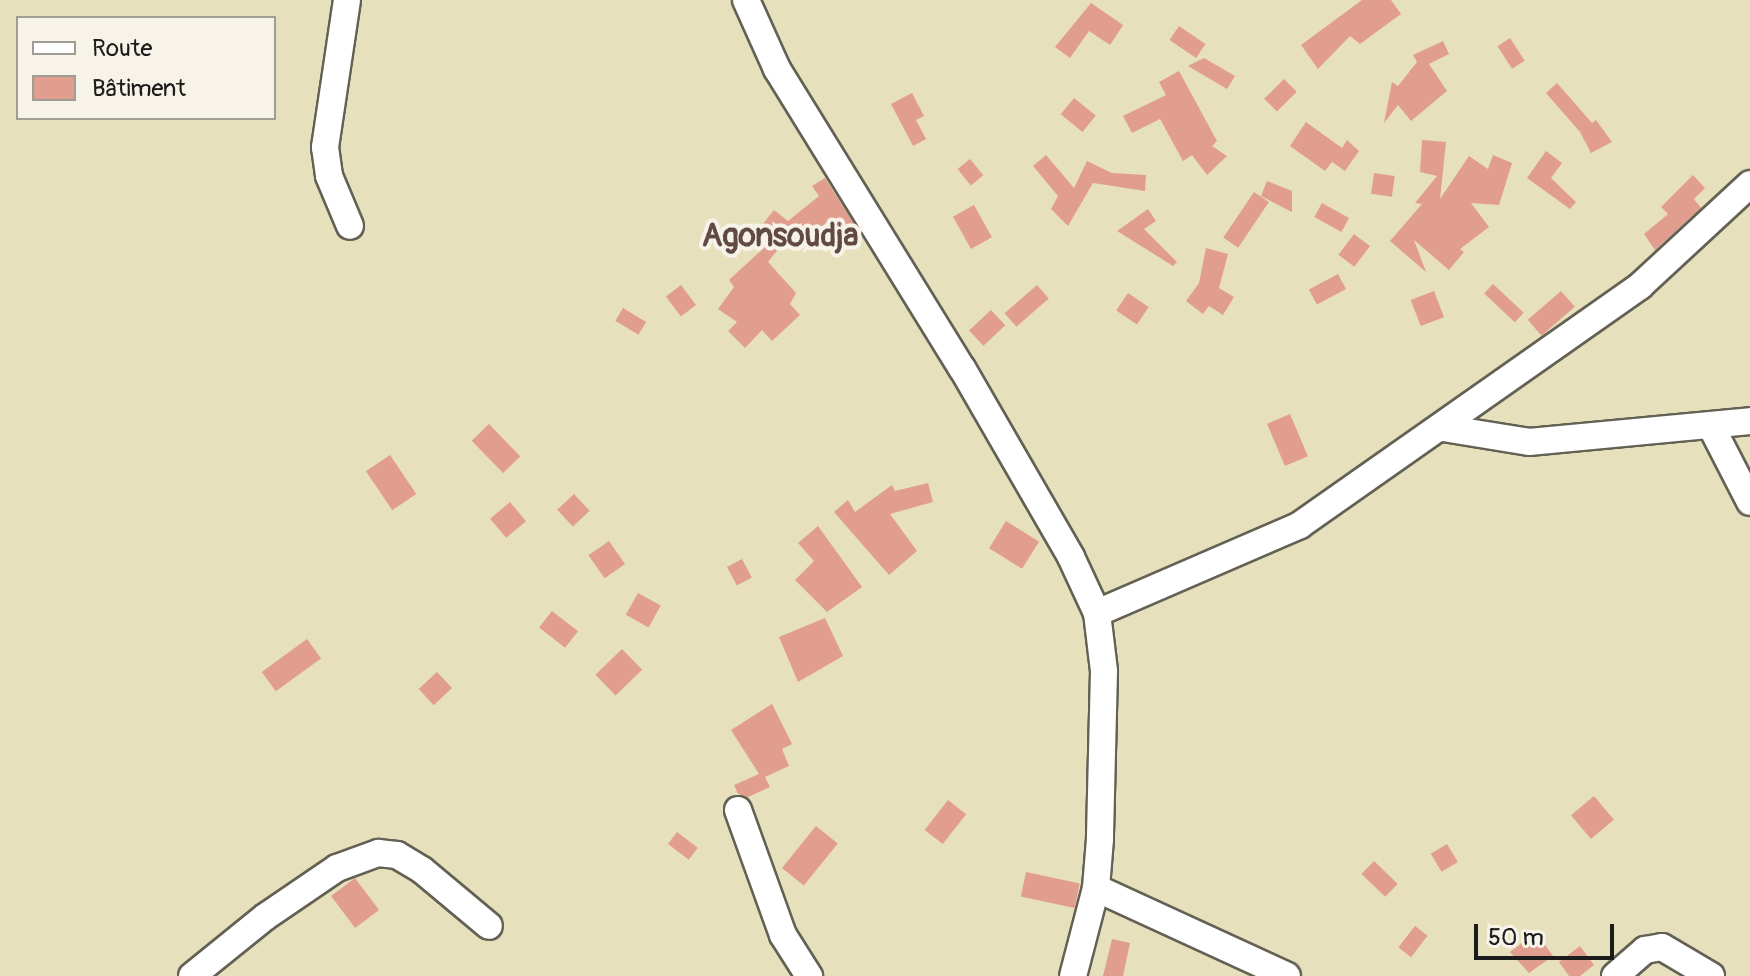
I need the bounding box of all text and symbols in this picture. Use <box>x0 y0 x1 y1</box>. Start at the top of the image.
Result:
legend <box>16 16 276 120</box>
text: Route <box>92 34 152 63</box>
text: Bâtiment <box>92 74 186 103</box>
district label: Agonsoudja <box>702 217 858 255</box>
scale bar <box>1478 908 1618 958</box>
text: 50 m <box>1488 923 1544 952</box>

